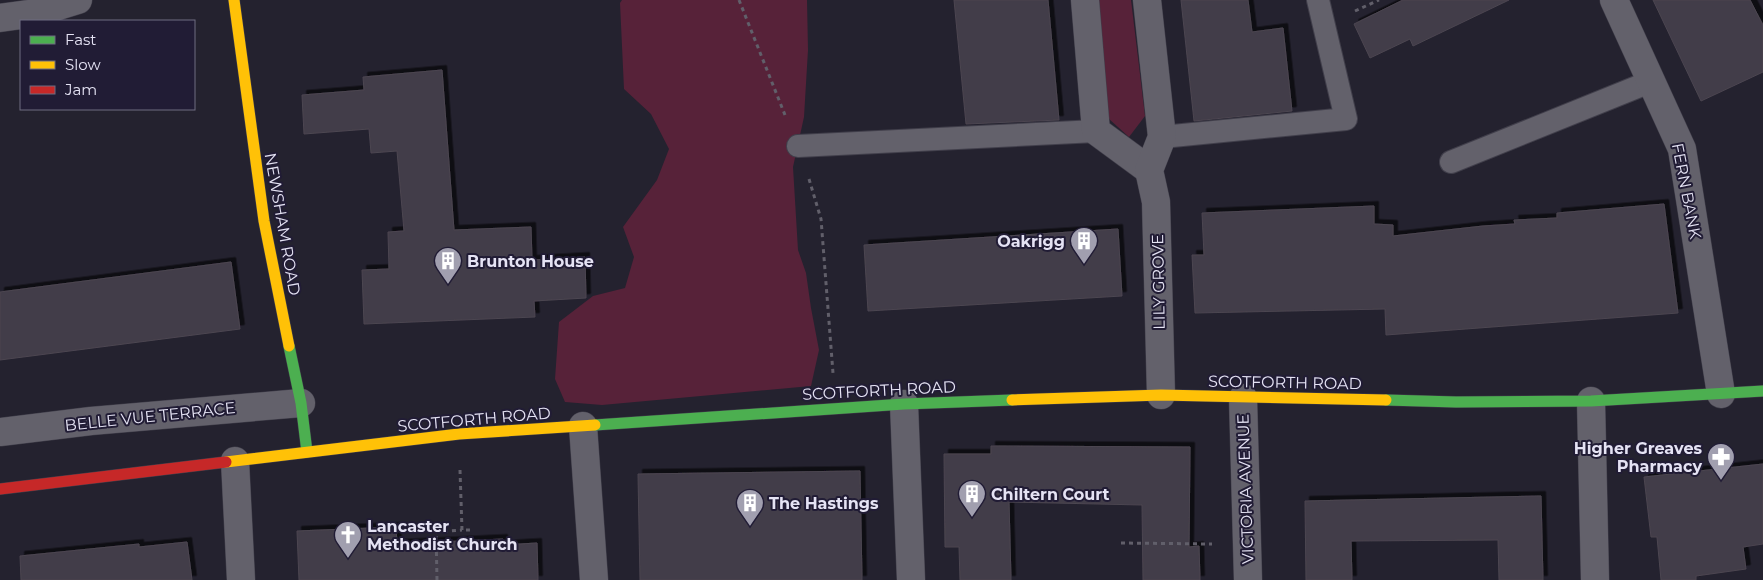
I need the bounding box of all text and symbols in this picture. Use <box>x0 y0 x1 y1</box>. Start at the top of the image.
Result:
legend <box>20 20 195 110</box>
text: Fast <box>65 30 96 49</box>
text: Slow <box>65 55 101 74</box>
text: Jam <box>64 80 97 99</box>
street label: FERN BANK <box>1668 141 1705 241</box>
street label: NEWSHAM ROAD <box>261 151 304 297</box>
building icon: Oakrigg <box>1069 226 1099 265</box>
place label: Oakrigg <box>997 232 1065 251</box>
street label: LILY GROVE <box>1148 234 1169 330</box>
building icon: Brunton House <box>433 246 463 285</box>
place label: Brunton House <box>467 252 594 271</box>
street label: SCOTFORTH ROAD <box>1208 372 1362 393</box>
street label: SCOTFORTH ROAD <box>802 377 956 404</box>
street label: BELLE VUE TERRACE <box>64 398 236 435</box>
street label: SCOTFORTH ROAD <box>397 403 551 436</box>
street label: VICTORIA AVENUE <box>1233 414 1258 564</box>
place label: Higher Greaves Pharmacy <box>1574 439 1702 476</box>
pharmacy icon: Higher Greaves Pharmacy <box>1706 442 1736 481</box>
building icon: Chiltern Court <box>957 479 987 518</box>
place label: Chiltern Court <box>991 485 1109 504</box>
building icon: The Hastings <box>735 488 765 527</box>
place label: The Hastings <box>769 494 879 513</box>
place label: Lancaster Methodist Church <box>367 517 518 554</box>
church icon: Lancaster Methodist Church <box>333 520 363 559</box>

